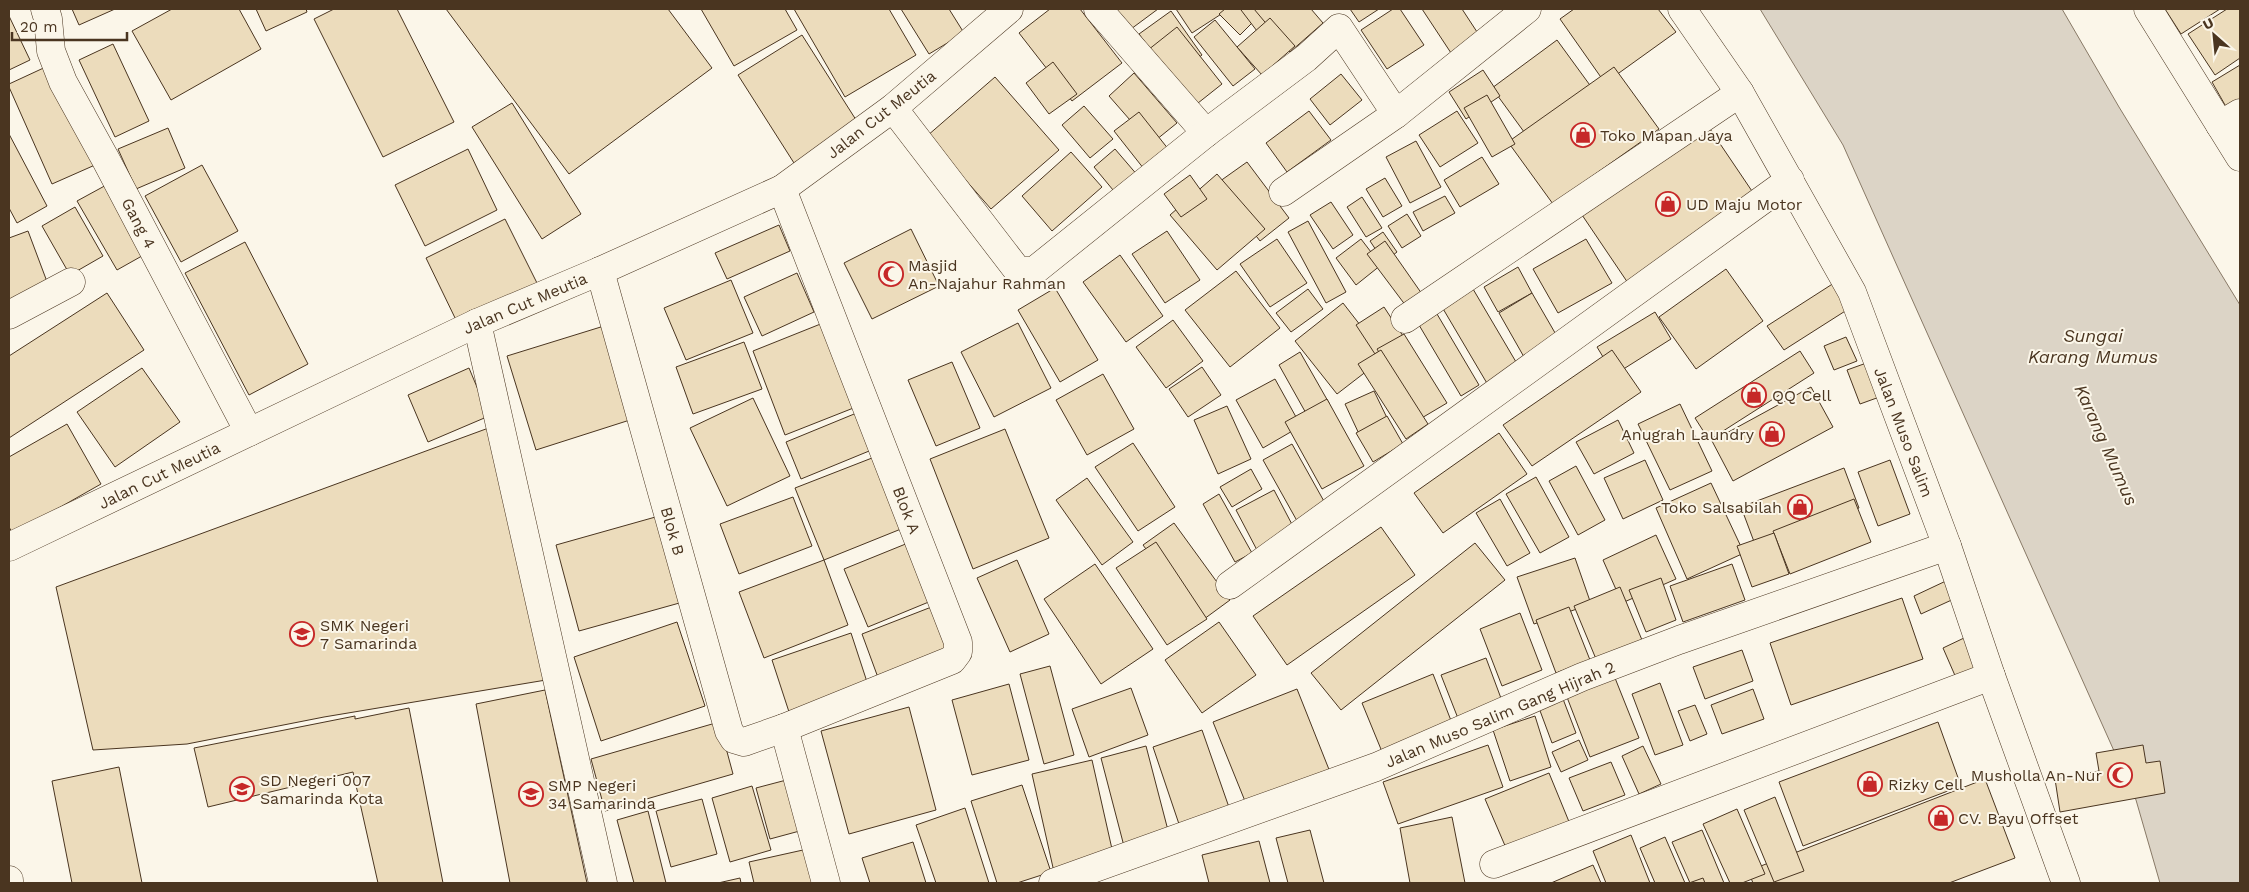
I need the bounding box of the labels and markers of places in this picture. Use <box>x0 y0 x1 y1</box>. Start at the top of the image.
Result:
shop icon: Toko Mapan Jaya <box>1570 122 1596 148</box>
place label: Toko Mapan Jaya <box>1600 126 1733 145</box>
shop icon: UD Maju Motor <box>1655 191 1681 217</box>
place label: UD Maju Motor <box>1686 195 1803 214</box>
place label: Masjid An-Najahur Rahman <box>908 256 1066 293</box>
mosque icon: Masjid An-Najahur Rahman <box>878 261 904 287</box>
shop icon: QQ Cell <box>1741 382 1767 408</box>
place label: QQ Cell <box>1772 386 1831 405</box>
shop icon: Anugrah Laundry <box>1759 421 1785 447</box>
place label: Anugrah Laundry <box>1621 425 1755 444</box>
shop icon: Toko Salsabilah <box>1787 494 1813 520</box>
place label: Toko Salsabilah <box>1661 498 1782 517</box>
place label: SMK Negeri 7 Samarinda <box>320 616 417 653</box>
school or university icon: SMK Negeri 7 Samarinda <box>289 621 315 647</box>
mosque icon: Musholla An-Nur <box>2107 762 2133 788</box>
place label: Musholla An-Nur <box>1971 766 2102 785</box>
place label: SD Negeri 007 Samarinda Kota <box>260 771 383 808</box>
shop icon: Rizky Cell <box>1857 771 1883 797</box>
place label: Rizky Cell <box>1888 775 1964 794</box>
school or university icon: SD Negeri 007 Samarinda Kota <box>229 776 255 802</box>
place label: SMP Negeri 34 Samarinda <box>548 776 656 813</box>
school or university icon: SMP Negeri 34 Samarinda <box>518 781 544 807</box>
shop icon: CV. Bayu Offset <box>1928 805 1954 831</box>
place label: CV. Bayu Offset <box>1958 809 2079 828</box>

